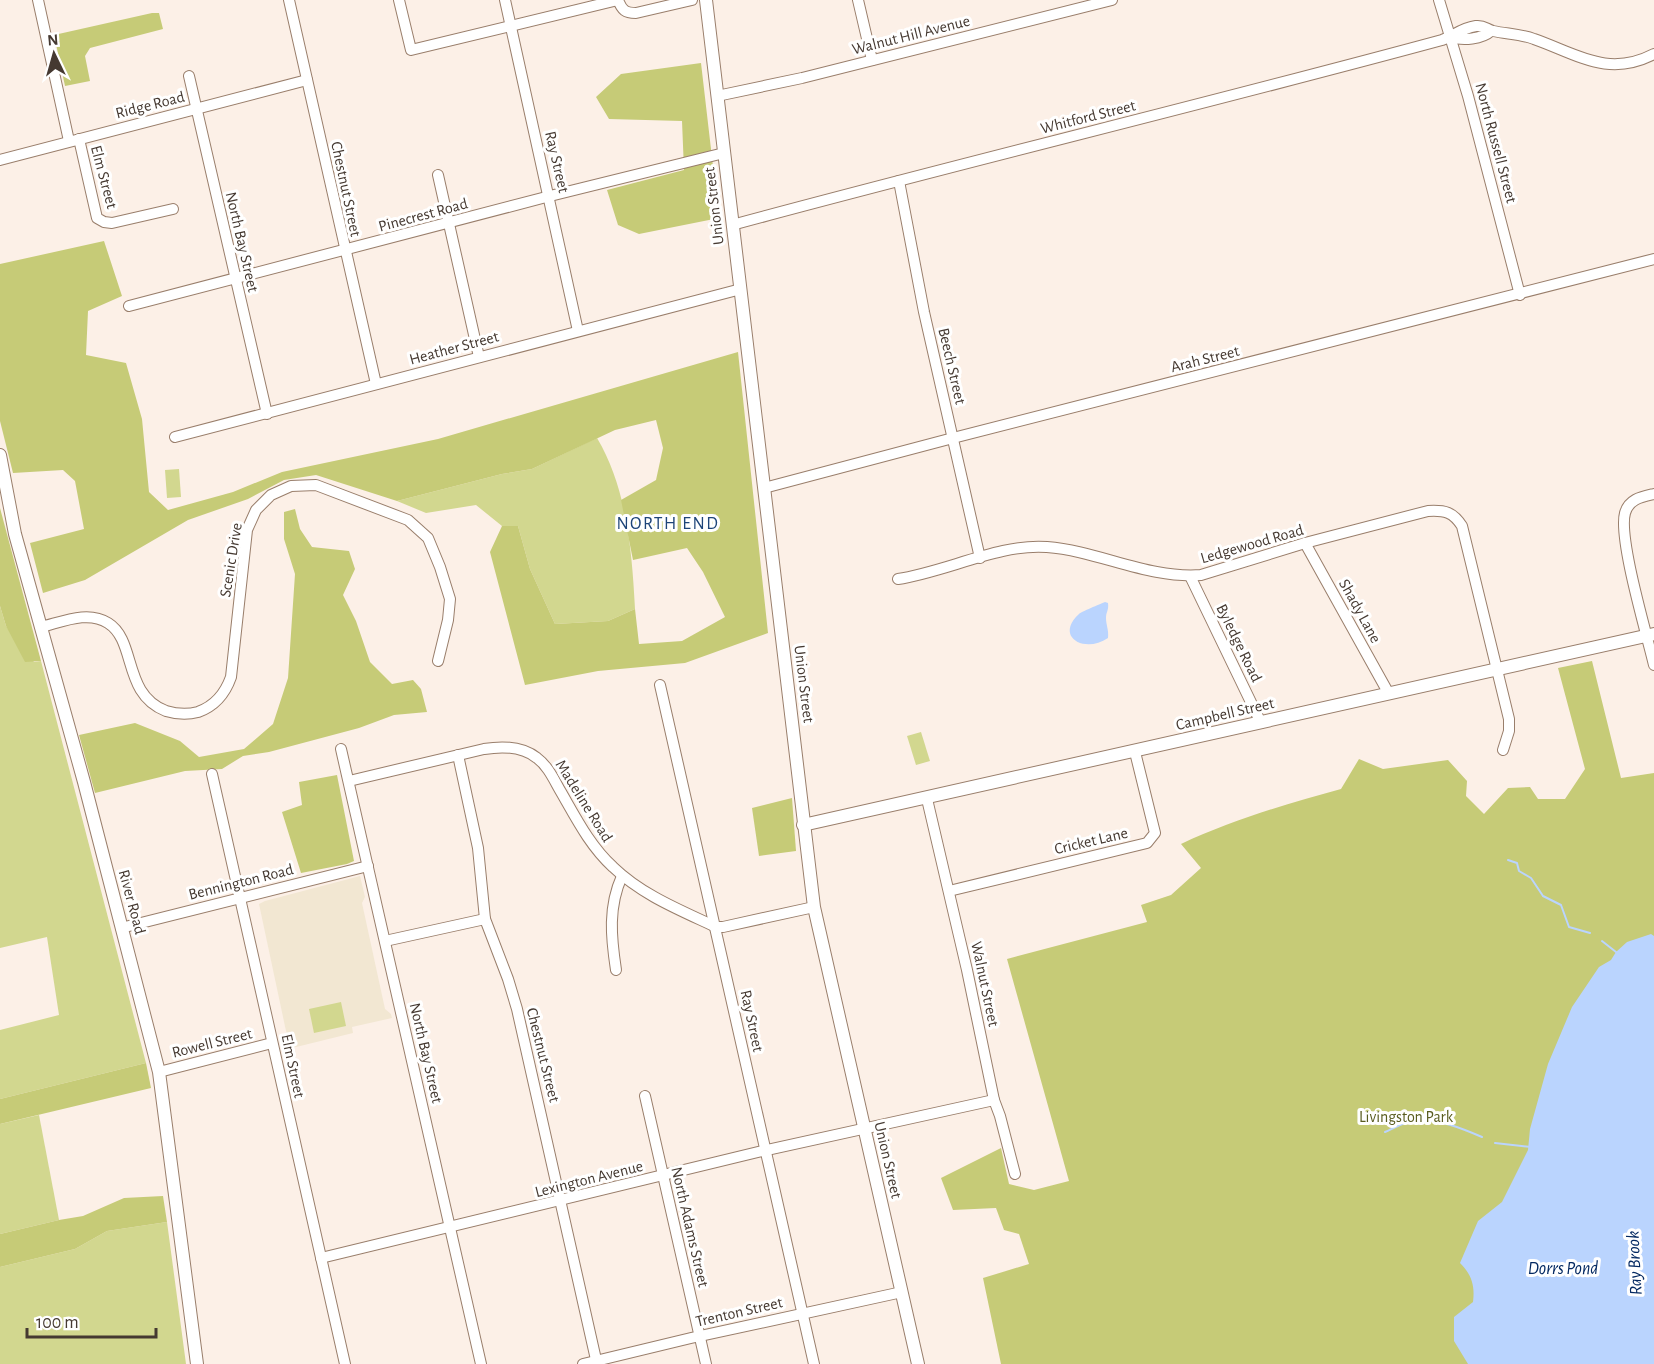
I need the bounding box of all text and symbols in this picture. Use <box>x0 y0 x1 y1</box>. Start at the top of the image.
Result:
street label: Walnut Hill Avenue <box>850 13 972 57</box>
north arrow <box>24 24 84 84</box>
text: N <box>47 32 59 49</box>
street label: North Russell Street <box>1472 81 1520 205</box>
street label: Ridge Road <box>114 89 186 121</box>
street label: Whitford Street <box>1039 97 1137 137</box>
street label: Ray Street <box>541 130 572 195</box>
street label: Chestnut Street <box>328 140 364 238</box>
street label: Elm Street <box>88 144 120 210</box>
street label: Union Street <box>701 166 727 246</box>
street label: North Bay Street <box>222 190 261 294</box>
street label: Pinecrest Road <box>377 195 469 235</box>
street label: Beech Street <box>935 326 969 406</box>
street label: Heather Street <box>408 328 500 368</box>
street label: Arah Street <box>1169 343 1241 375</box>
district label: NORTH END <box>617 515 719 533</box>
street label: Scenic Drive <box>217 522 245 598</box>
street label: Ledgewood Road <box>1199 522 1305 566</box>
street label: Shady Lane <box>1335 576 1384 646</box>
street label: Byledge Road <box>1212 601 1265 685</box>
street label: Union Street <box>791 644 817 724</box>
street label: Campbell Street <box>1174 695 1276 733</box>
street label: Madeline Road <box>552 757 616 845</box>
street label: Cricket Lane <box>1053 825 1129 857</box>
street label: Bennington Road <box>187 861 295 903</box>
street label: River Road <box>116 868 148 936</box>
street label: Walnut Street <box>968 940 1002 1028</box>
street label: Ray Street <box>737 989 766 1054</box>
street label: North Bay Street <box>406 1001 445 1105</box>
street label: Chestnut Street <box>524 1006 562 1104</box>
street label: Rowell Street <box>170 1025 254 1061</box>
street label: Elm Street <box>278 1033 308 1099</box>
park label: Livingston Park <box>1359 1109 1454 1125</box>
street label: Union Street <box>871 1120 905 1200</box>
street label: Lexington Avenue <box>533 1158 645 1200</box>
street label: North Adams Street <box>668 1165 712 1289</box>
water label: Ray Brook <box>1624 1230 1646 1296</box>
water label: Dorrs Pond <box>1528 1260 1598 1278</box>
street label: Trenton Street <box>694 1294 784 1330</box>
scale bar <box>27 1301 156 1339</box>
text: 100 m <box>36 1314 79 1332</box>

